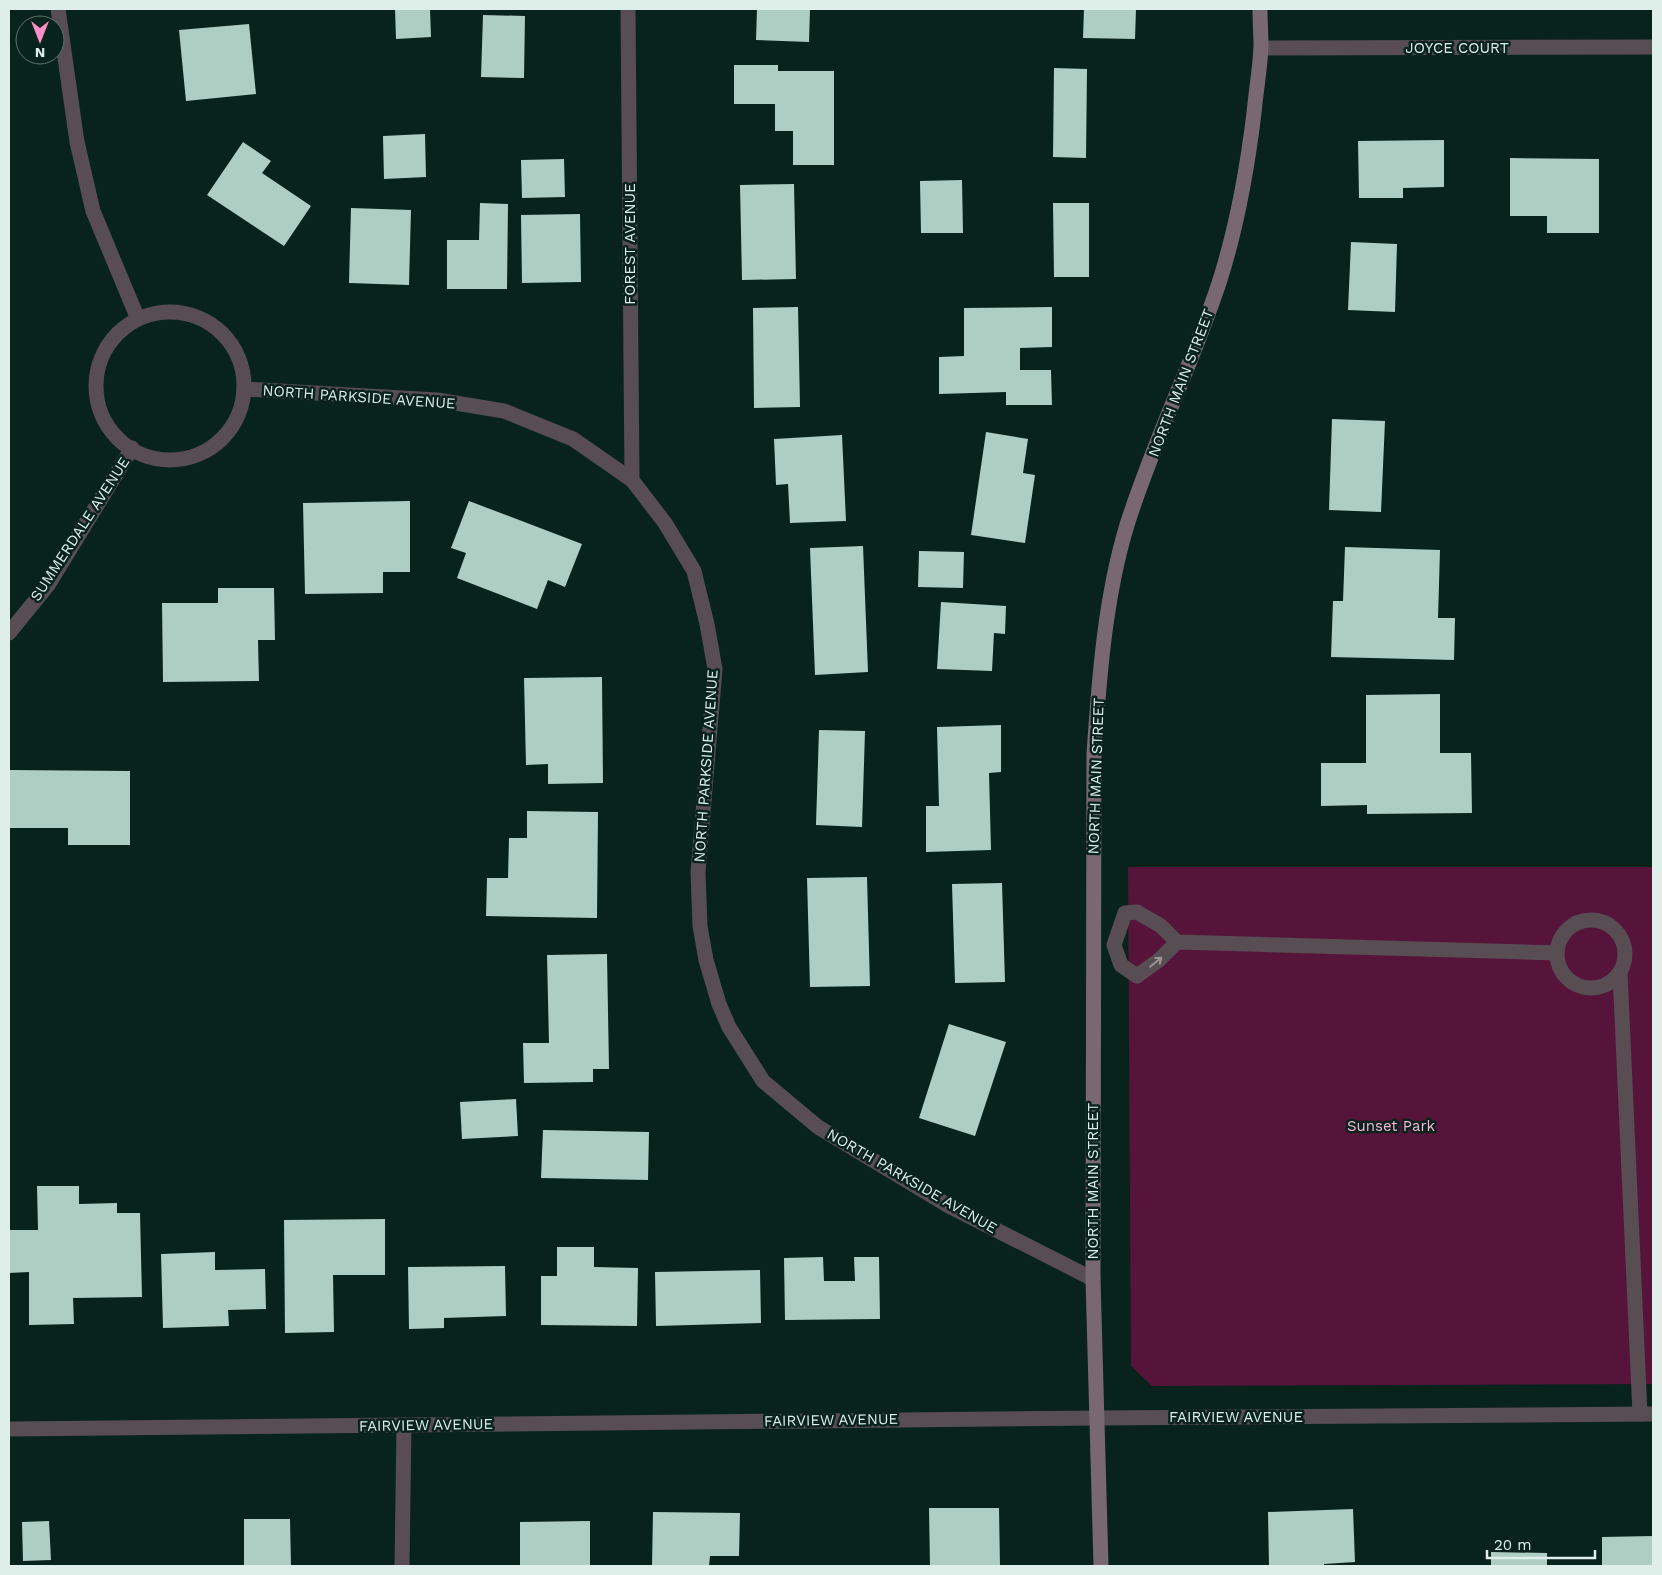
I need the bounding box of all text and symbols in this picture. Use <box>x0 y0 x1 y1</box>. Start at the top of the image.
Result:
north arrow <box>15 15 65 65</box>
street label: JOYCE COURT <box>1405 39 1509 57</box>
text: N <box>35 45 45 61</box>
street label: FOREST AVENUE <box>621 183 639 305</box>
street label: NORTH MAIN STREET <box>1145 307 1217 459</box>
street label: NORTH PARKSIDE AVENUE <box>262 381 456 413</box>
street label: SUMMERDALE AVENUE <box>27 454 133 604</box>
street label: NORTH PARKSIDE AVENUE <box>690 669 722 863</box>
street label: NORTH MAIN STREET <box>1084 697 1108 855</box>
one-way arrow <box>1149 956 1162 967</box>
street label: NORTH MAIN STREET <box>1084 1103 1102 1259</box>
park label: Sunset Park <box>1347 1117 1436 1135</box>
street label: NORTH PARKSIDE AVENUE <box>824 1125 1000 1237</box>
street label: FAIRVIEW AVENUE <box>1169 1408 1303 1426</box>
street label: FAIRVIEW AVENUE <box>764 1410 898 1430</box>
street label: FAIRVIEW AVENUE <box>359 1415 493 1435</box>
scale bar <box>1487 1528 1594 1560</box>
text: 20 m <box>1494 1536 1532 1554</box>

